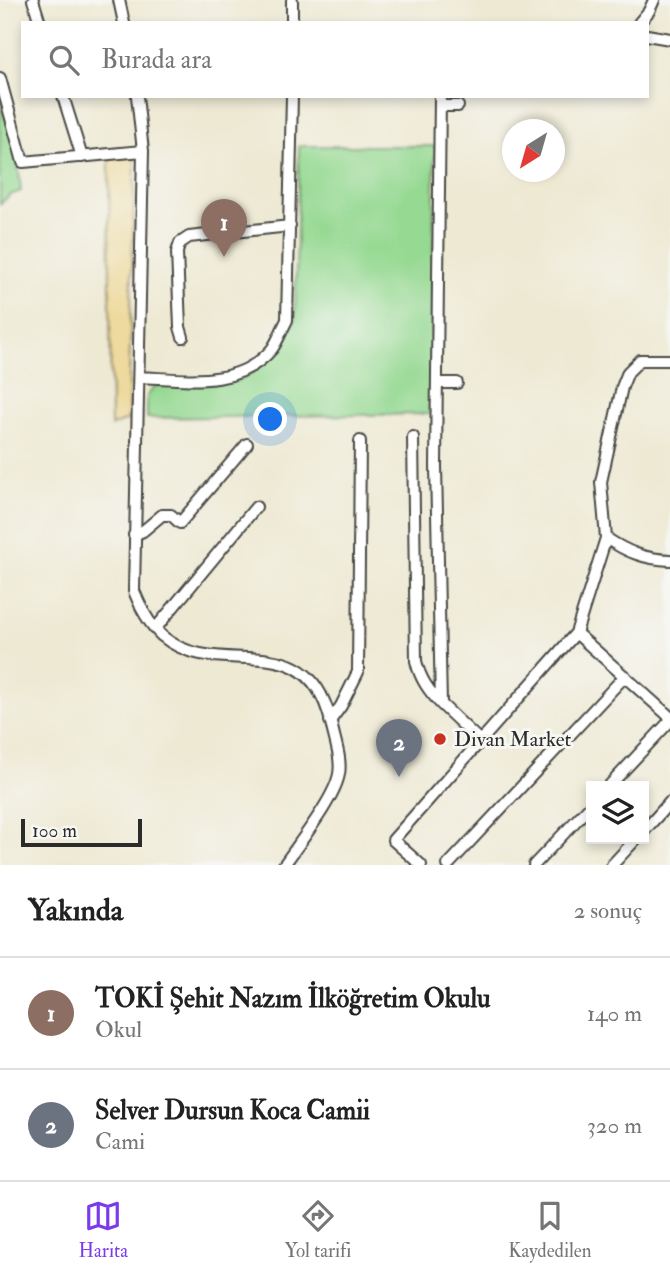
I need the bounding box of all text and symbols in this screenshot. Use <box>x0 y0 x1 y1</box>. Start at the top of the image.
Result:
search box <box>21 21 649 98</box>
icon: search <box>45 41 83 79</box>
text: Burada ara <box>101 44 212 76</box>
north arrow <box>502 119 565 182</box>
pin: 1 <box>201 199 247 257</box>
your location <box>253 402 287 436</box>
pin: 2 <box>376 719 422 777</box>
place label: Divan Market <box>454 726 572 753</box>
marker: Divan Market <box>432 731 448 747</box>
map controls <box>586 781 649 844</box>
button: layers <box>586 781 649 844</box>
scale bar <box>21 816 142 848</box>
text: 100 m <box>32 819 77 843</box>
text: Yakında <box>28 892 123 929</box>
text: 2 sonuç <box>574 896 642 925</box>
text: TOKİ Şehit Nazım İlköğretim Okulu <box>95 983 490 1015</box>
text: 1 <box>47 999 55 1028</box>
text: 140 m <box>587 999 642 1028</box>
text: Okul <box>95 1015 142 1044</box>
text: Selver Dursun Koca Camii <box>95 1095 370 1127</box>
text: 2 <box>45 1111 57 1140</box>
text: 320 m <box>587 1111 642 1140</box>
text: Cami <box>95 1127 145 1156</box>
tab: Harita <box>78 1197 128 1263</box>
tab: Yol tarifi <box>285 1197 351 1263</box>
tab: Kaydedilen <box>508 1197 592 1263</box>

